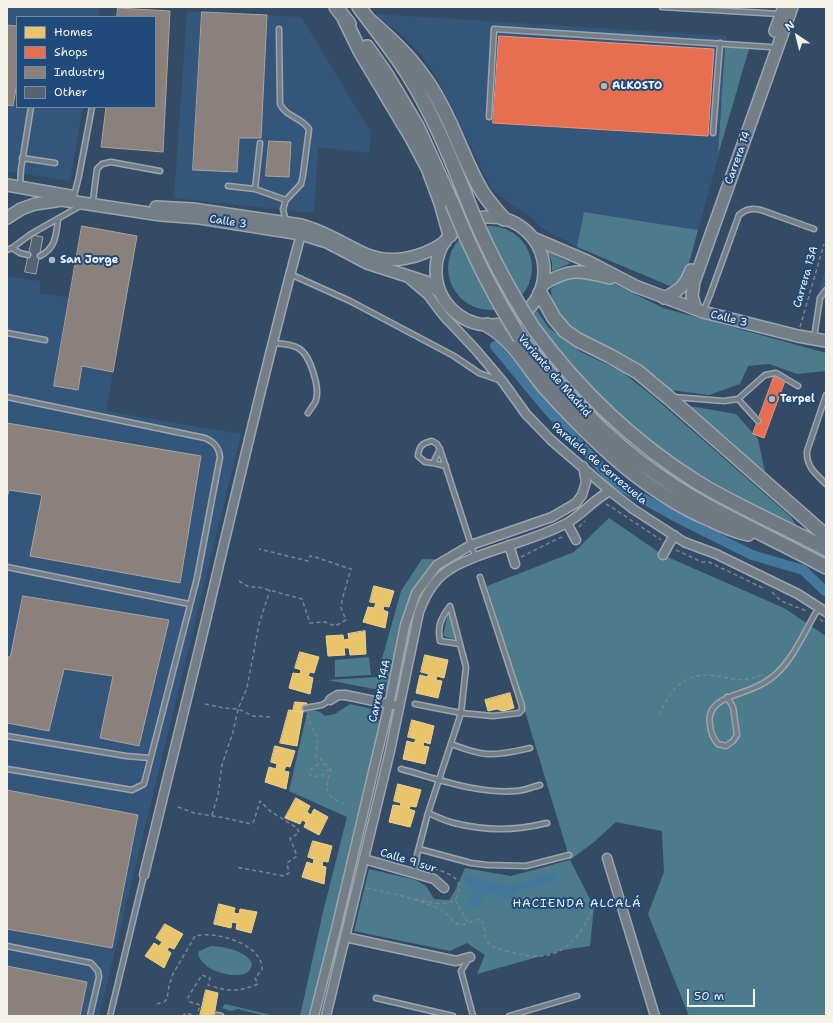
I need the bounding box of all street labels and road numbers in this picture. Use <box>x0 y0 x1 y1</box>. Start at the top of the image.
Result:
street label: Carrera 14 <box>722 130 754 186</box>
street label: Calle 3 <box>208 213 248 231</box>
street label: Carrera 13A <box>791 245 821 309</box>
street label: Calle 3 <box>709 308 749 330</box>
street label: Variante de Madrid <box>515 332 593 420</box>
street label: Paralela de Serrezuela <box>549 420 649 508</box>
street label: Carrera 14A <box>366 659 394 723</box>
street label: Calle 9 sur <box>378 846 438 876</box>

